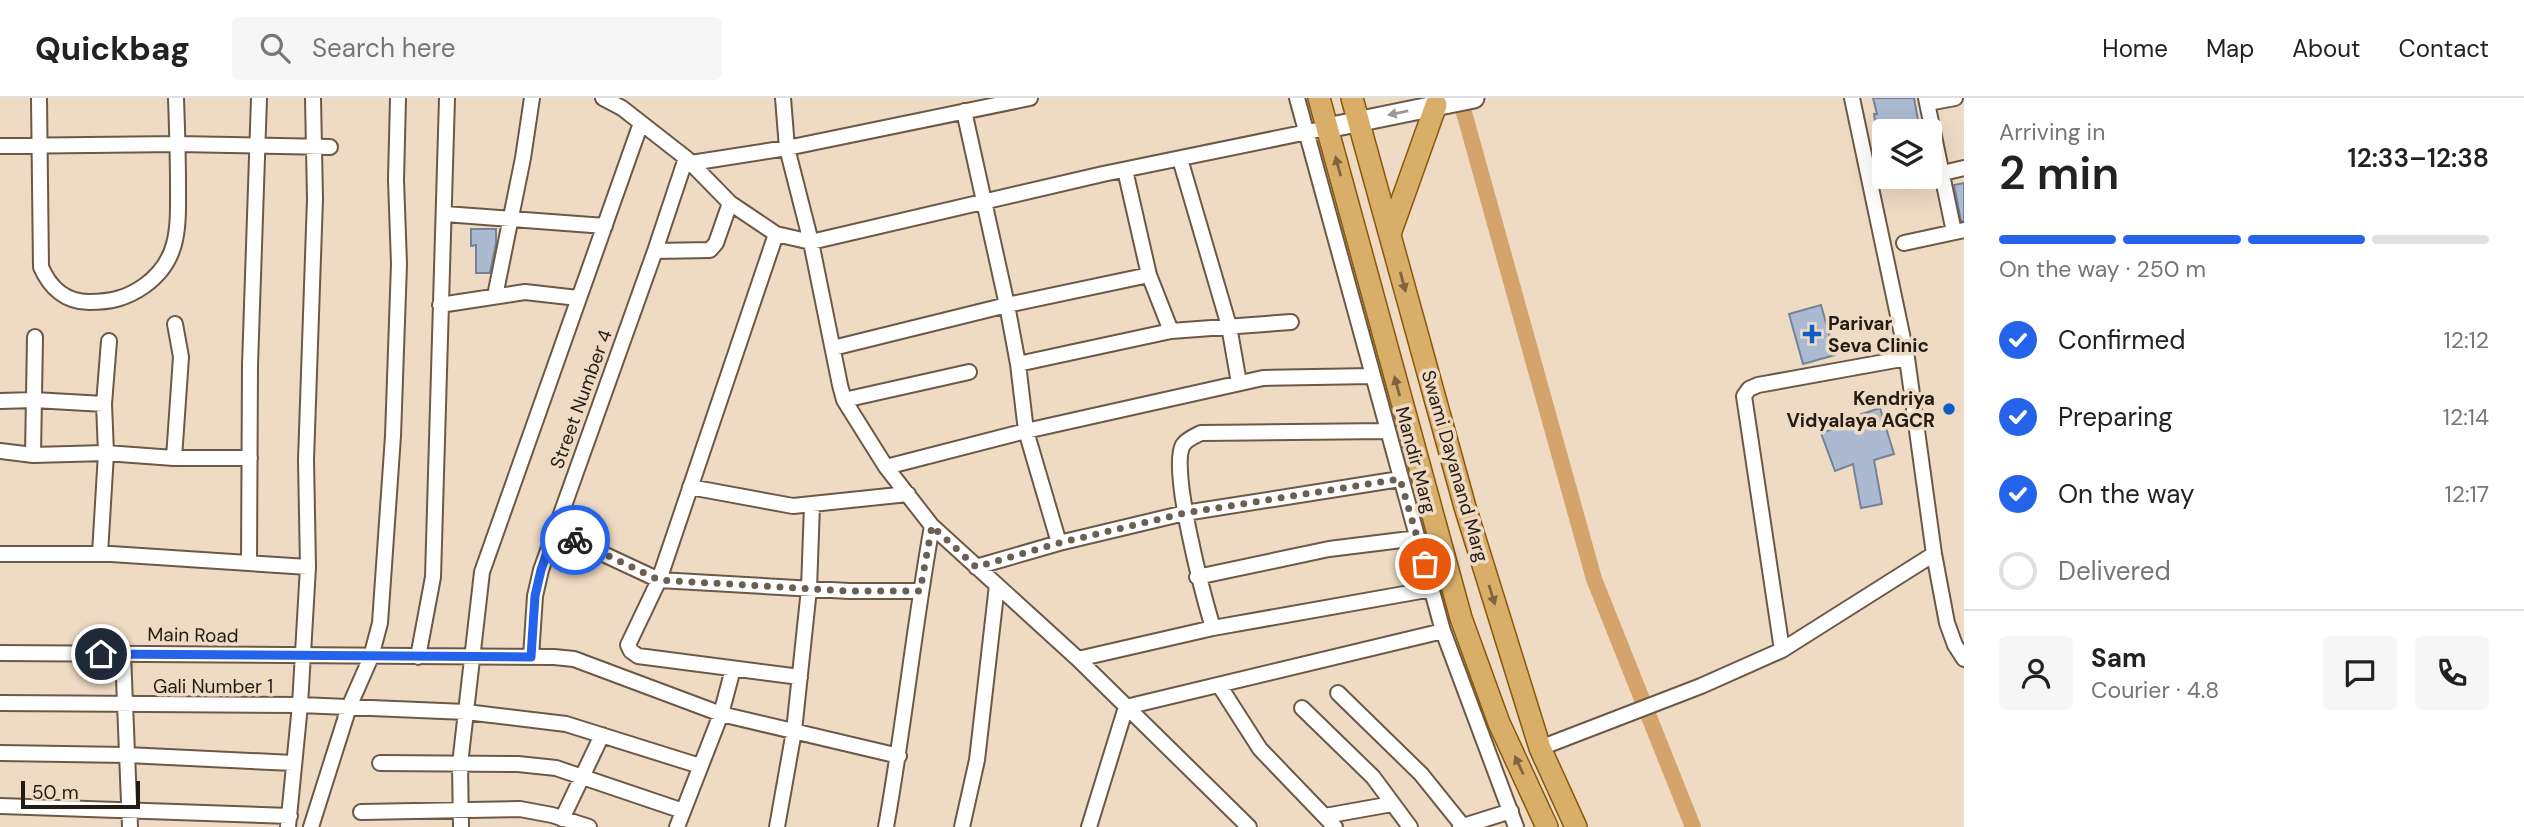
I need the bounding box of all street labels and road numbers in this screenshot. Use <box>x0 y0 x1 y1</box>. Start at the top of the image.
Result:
street label: Street Number 4 <box>544 326 618 472</box>
street label: Swami Dayanand Marg <box>1416 367 1494 565</box>
street label: Mandir Marg <box>1390 404 1442 517</box>
street label: Main Road <box>147 622 239 648</box>
street label: Gali Number 1 <box>153 674 273 699</box>

